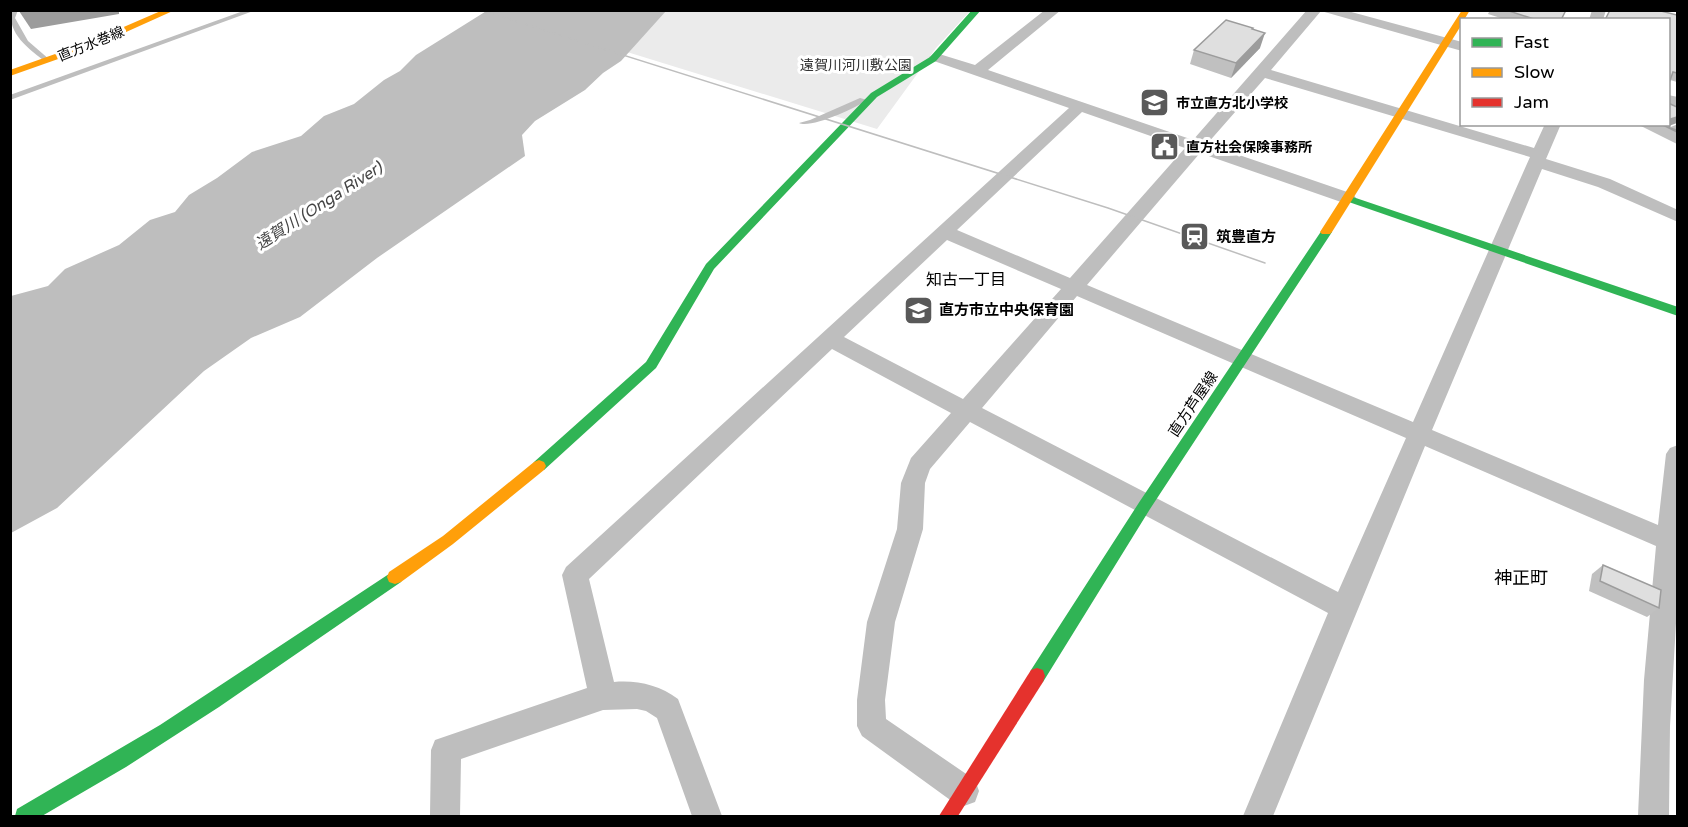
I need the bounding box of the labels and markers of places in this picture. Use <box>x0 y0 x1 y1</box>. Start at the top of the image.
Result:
school or university icon: 市立直方北小学校 <box>1139 87 1171 119</box>
place label: 市立直方北小学校 <box>1176 95 1288 112</box>
public building icon: 直方社会保険事務所 <box>1149 131 1181 163</box>
place label: 直方社会保険事務所 <box>1186 139 1312 156</box>
station icon: 筑豊直方 <box>1179 221 1211 253</box>
place label: 筑豊直方 <box>1216 228 1276 246</box>
school or university icon: 直方市立中央保育園 <box>902 294 934 326</box>
place label: 直方市立中央保育園 <box>939 301 1074 319</box>

